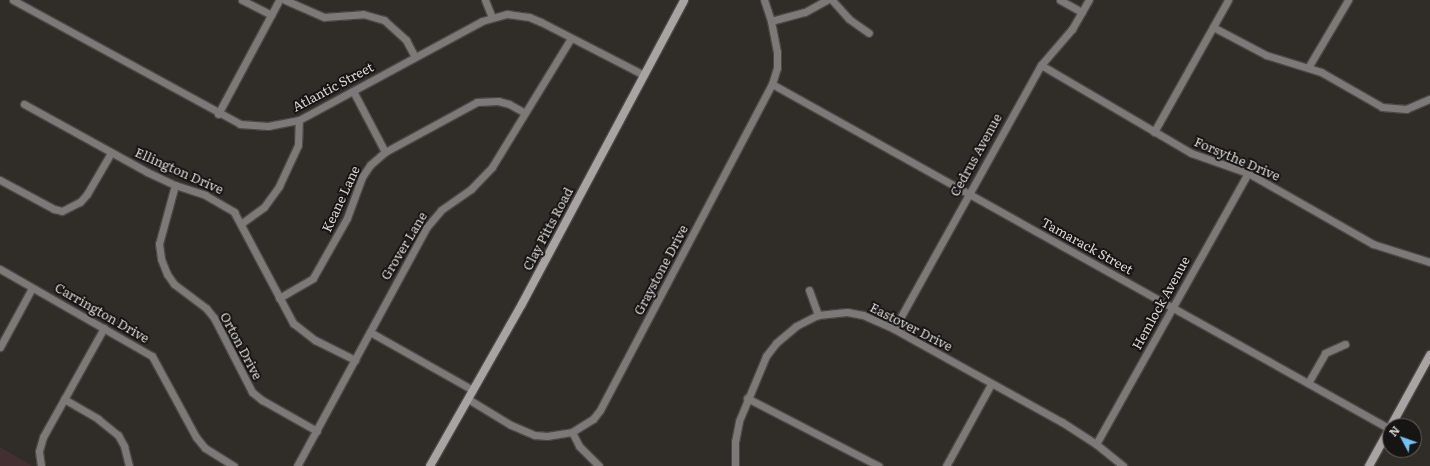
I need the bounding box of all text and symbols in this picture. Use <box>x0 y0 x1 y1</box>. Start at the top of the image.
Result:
street label: Atlantic Street <box>290 59 376 115</box>
street label: Cedrus Avenue <box>947 111 1005 199</box>
street label: Forsythe Drive <box>1192 134 1282 184</box>
street label: Ellington Drive <box>132 145 226 197</box>
street label: Keane Lane <box>319 163 363 235</box>
street label: Clay Pitts Road <box>520 185 576 273</box>
street label: Grover Lane <box>378 209 430 283</box>
street label: Tamarack Street <box>1039 214 1135 278</box>
street label: Graystone Drive <box>631 222 691 318</box>
street label: Hemlock Avenue <box>1129 254 1193 352</box>
street label: Carrington Drive <box>52 280 152 346</box>
street label: Eastover Drive <box>867 300 955 354</box>
street label: Orton Drive <box>217 310 265 382</box>
north arrow <box>1382 418 1422 458</box>
text: N <box>1385 422 1403 440</box>

